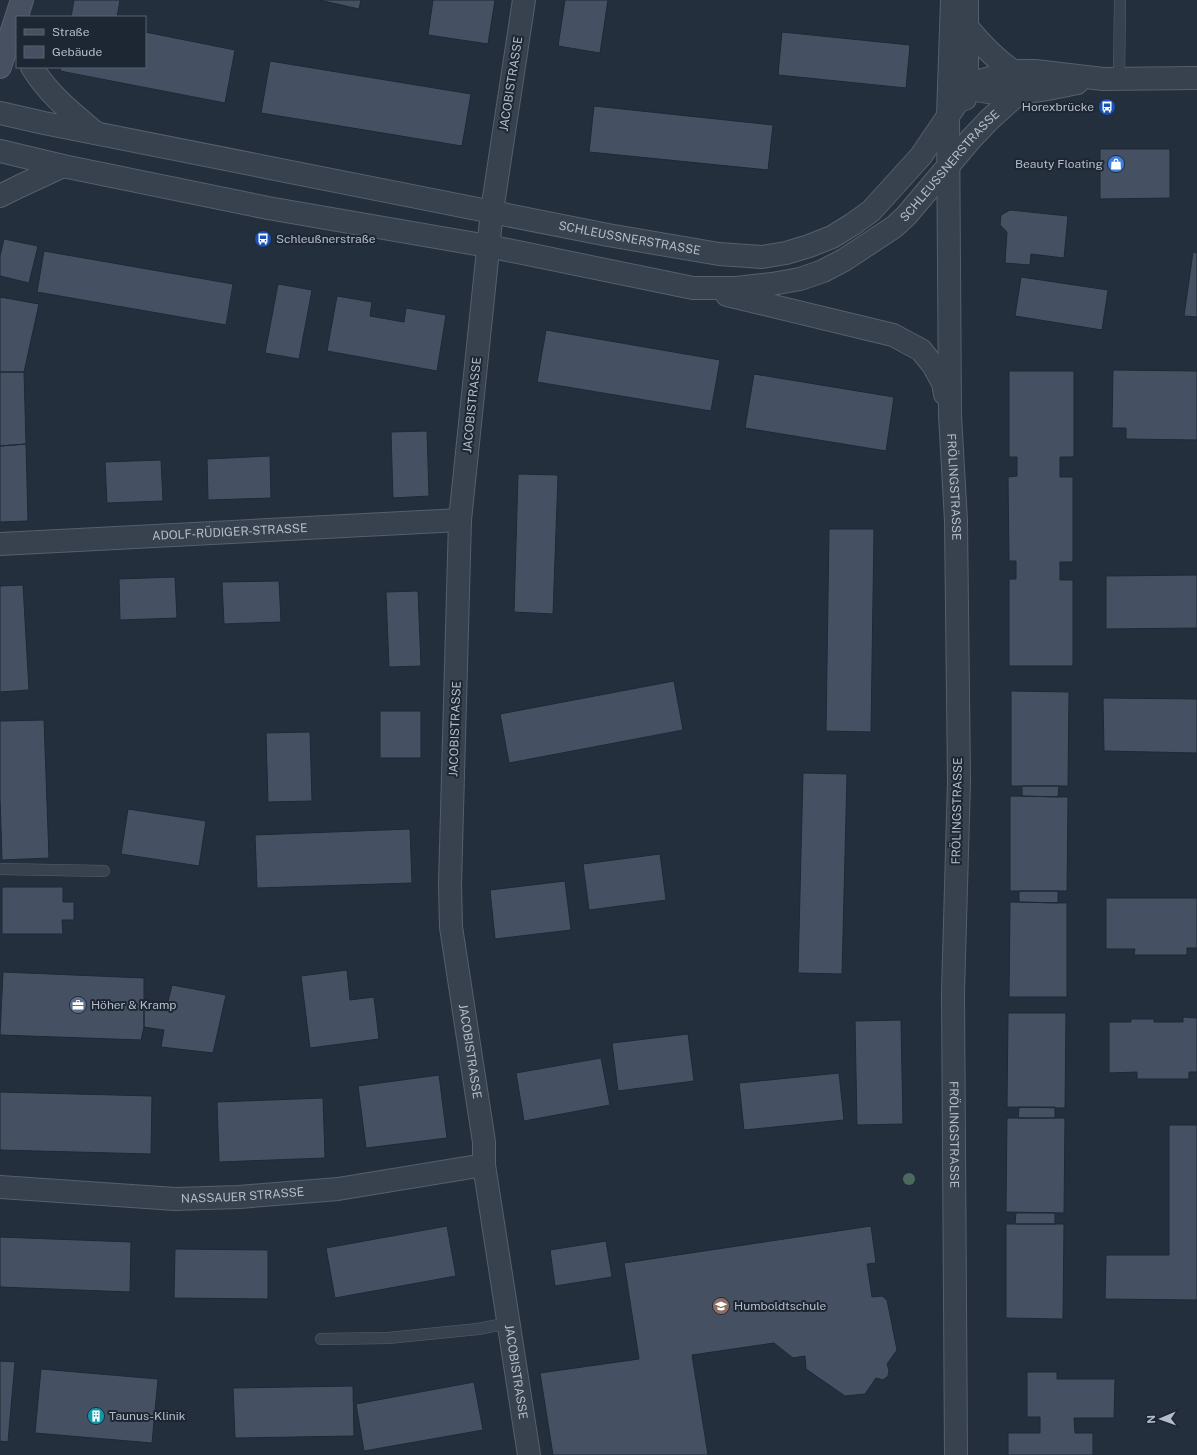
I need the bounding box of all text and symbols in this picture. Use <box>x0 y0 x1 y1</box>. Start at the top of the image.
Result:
legend <box>16 16 146 68</box>
text: Straße <box>52 25 90 39</box>
street label: JACOBISTRASSE <box>497 36 525 132</box>
text: Gebäude <box>52 45 102 59</box>
bus stop icon: Horexbrücke <box>1097 97 1117 117</box>
place label: Horexbrücke <box>1022 100 1094 114</box>
street label: SCHLEUSSNERSTRASSE <box>897 107 1002 225</box>
shop icon: Beauty Floating <box>1106 154 1126 174</box>
place label: Beauty Floating <box>1015 157 1103 171</box>
street label: SCHLEUSSNERSTRASSE <box>558 218 702 258</box>
bus stop icon: Schleußnerstraße <box>253 229 273 249</box>
place label: Schleußnerstraße <box>276 232 376 246</box>
street label: JACOBISTRASSE <box>460 357 484 453</box>
street label: FRÖLINGSTRASSE <box>944 433 963 540</box>
street label: ADOLF-RÜDIGER-STRASSE <box>152 521 308 543</box>
street label: JACOBISTRASSE <box>446 681 464 777</box>
street label: FRÖLINGSTRASSE <box>949 757 965 865</box>
office icon: Höher & Kramp <box>68 995 88 1015</box>
place label: Höher & Kramp <box>91 998 176 1012</box>
street label: JACOBISTRASSE <box>456 1003 484 1100</box>
street label: FRÖLINGSTRASSE <box>947 1081 961 1188</box>
street label: NASSAUER STRASSE <box>181 1185 305 1206</box>
school or university icon: Humboldtschule <box>711 1296 731 1316</box>
place label: Humboldtschule <box>734 1299 827 1313</box>
street label: JACOBISTRASSE <box>502 1323 530 1420</box>
north arrow <box>1141 1399 1181 1439</box>
building icon: Taunus-Klinik <box>86 1406 106 1426</box>
place label: Taunus-Klinik <box>109 1409 186 1423</box>
text: N <box>1145 1415 1157 1424</box>

